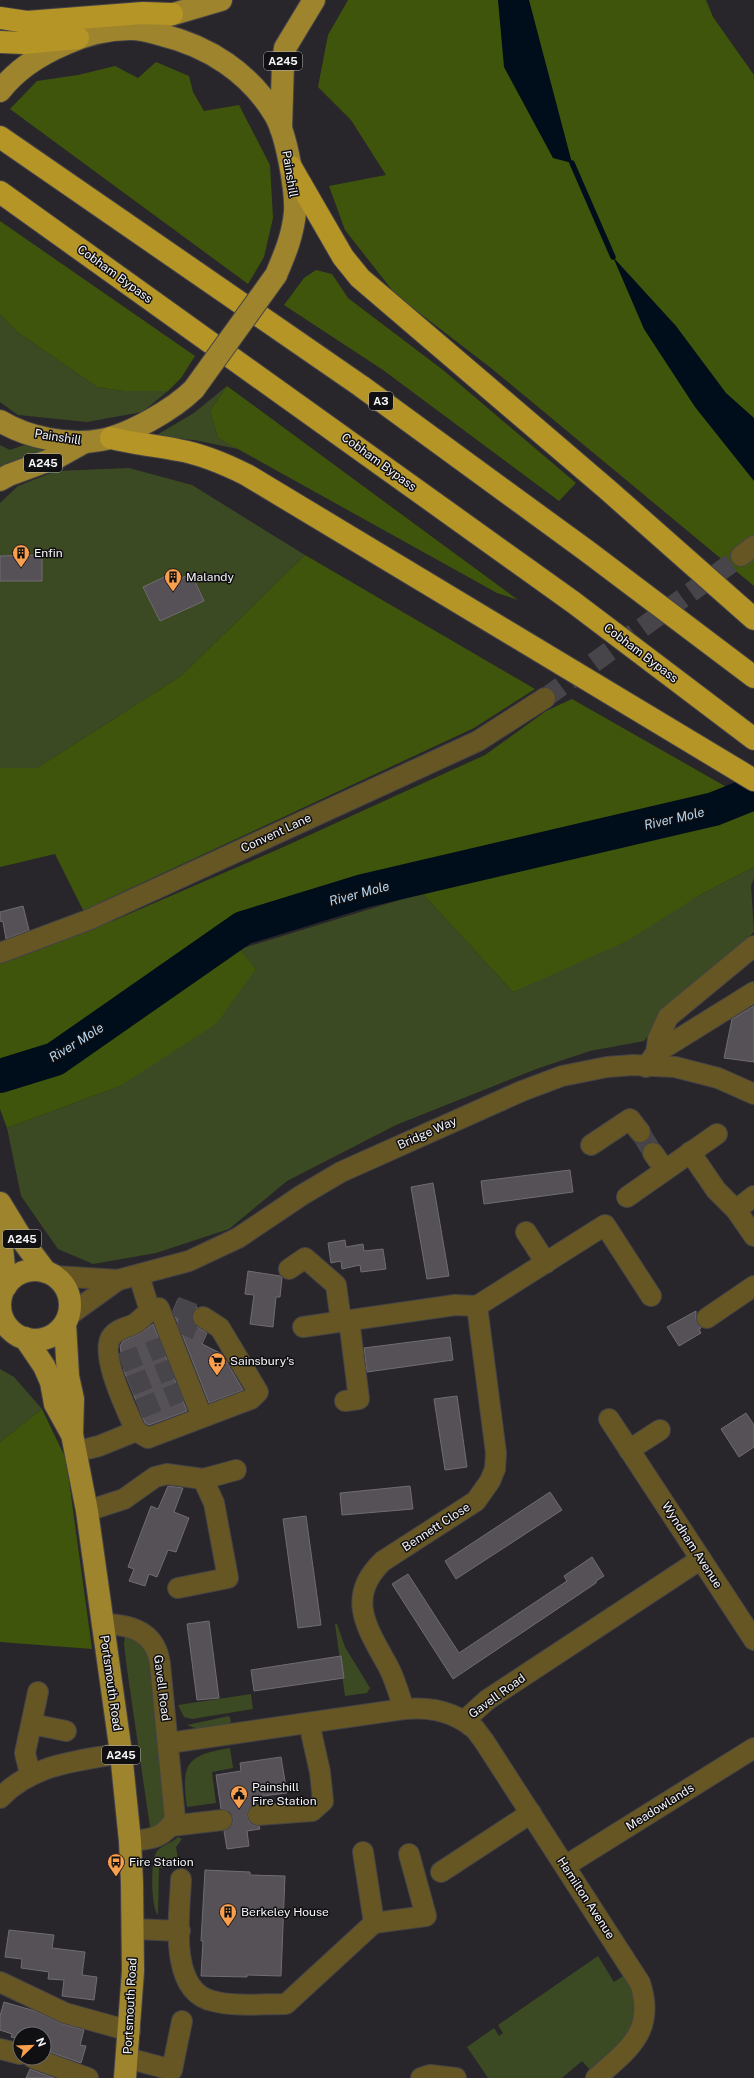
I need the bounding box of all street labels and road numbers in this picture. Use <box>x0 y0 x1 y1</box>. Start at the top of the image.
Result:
road number: A245 <box>264 52 302 70</box>
street label: Painshill <box>279 150 301 199</box>
street label: Cobham Bypass <box>75 242 155 306</box>
road number: A3 <box>369 392 393 410</box>
street label: Painshill <box>34 426 83 448</box>
street label: Cobham Bypass <box>339 430 419 494</box>
road number: A245 <box>24 454 62 472</box>
street label: Cobham Bypass <box>601 621 681 685</box>
street label: Convent Lane <box>239 811 313 855</box>
street label: Bridge Way <box>395 1114 459 1152</box>
road number: A245 <box>3 1230 41 1248</box>
street label: Wyndham Avenue <box>659 1499 725 1591</box>
street label: Bennett Close <box>399 1500 473 1554</box>
street label: Portsmouth Road <box>97 1634 125 1732</box>
street label: Gavell Road <box>151 1654 173 1722</box>
street label: Gavell Road <box>466 1671 528 1721</box>
road number: A245 <box>102 1746 140 1764</box>
street label: Meadowlands <box>623 1781 697 1833</box>
street label: Hamilton Avenue <box>554 1854 618 1942</box>
street label: Portsmouth Road <box>120 1957 140 2055</box>

